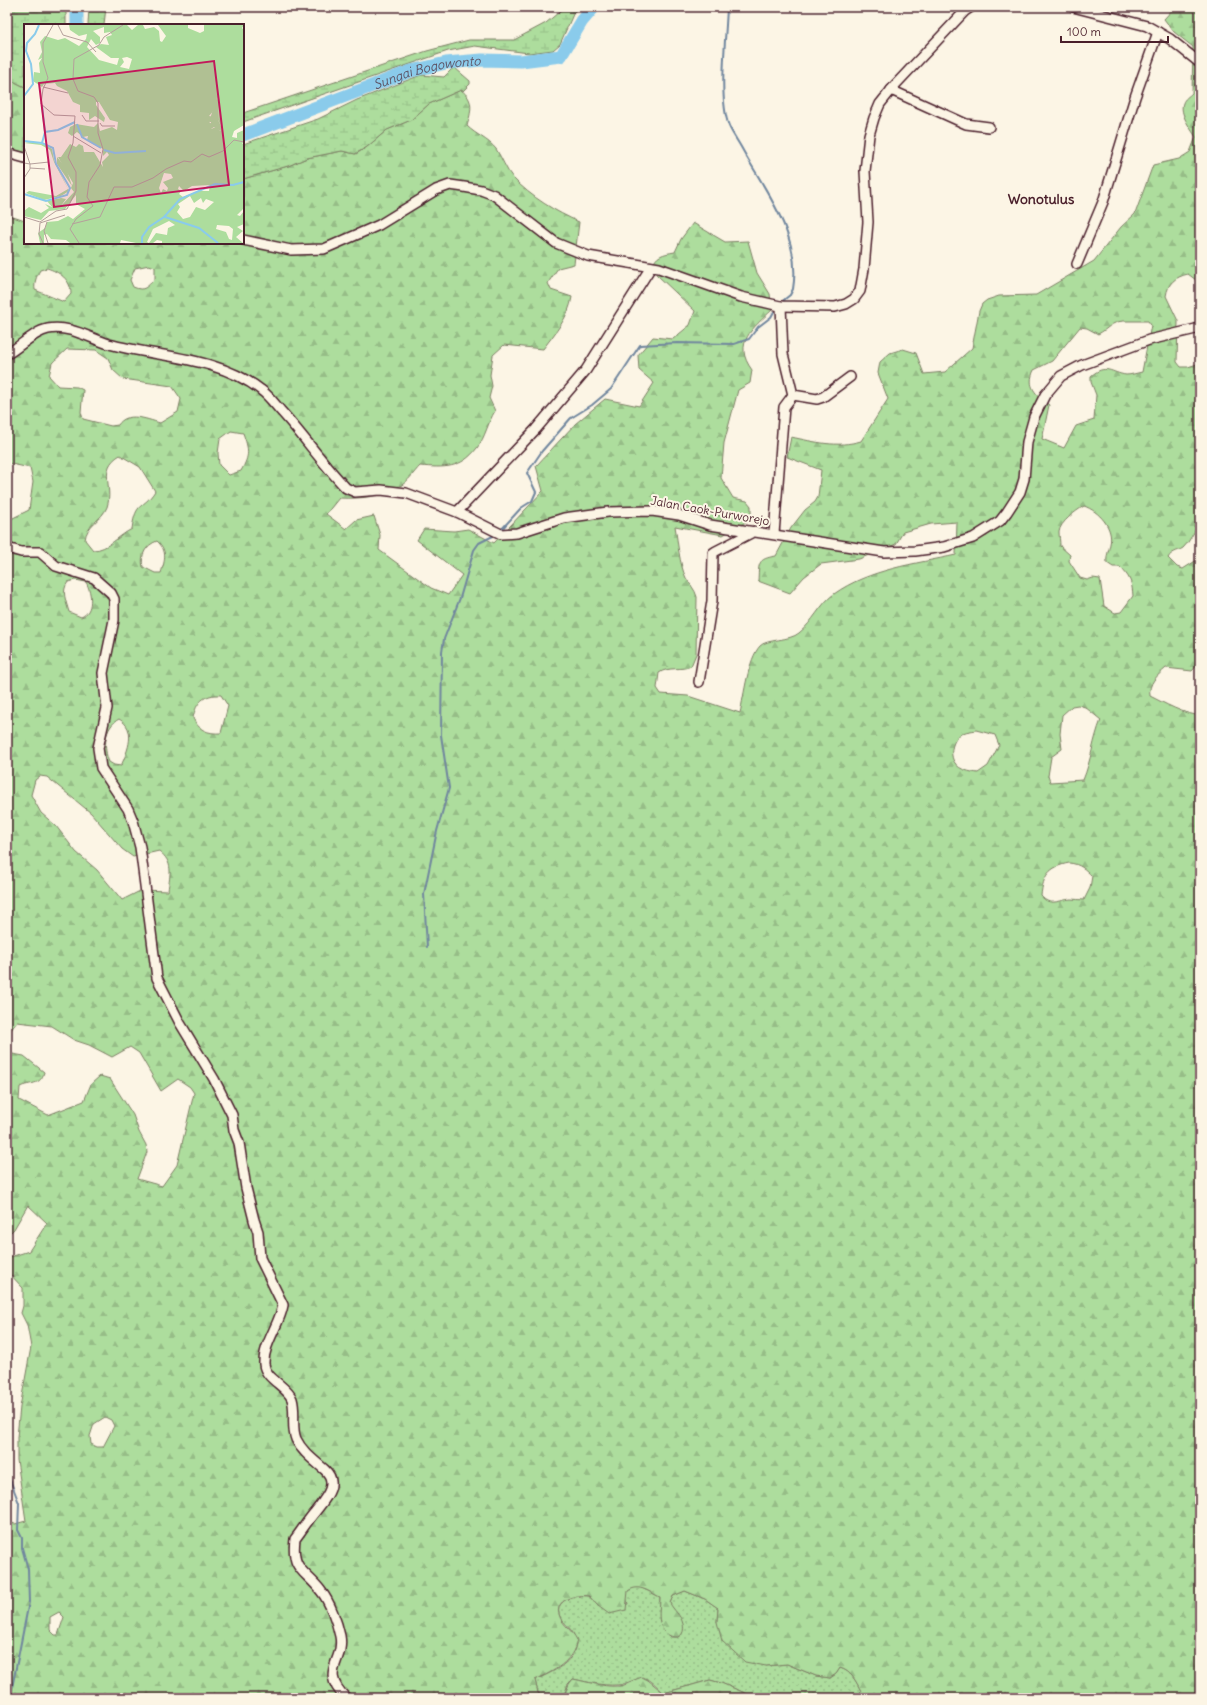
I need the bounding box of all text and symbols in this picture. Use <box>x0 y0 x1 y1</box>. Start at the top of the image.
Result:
scale bar <box>1061 18 1168 44</box>
inset map <box>24 24 244 244</box>
text: 100 m <box>1067 24 1101 39</box>
water label: Sungai Bogowonto <box>371 52 482 94</box>
district label: Wonotulus <box>1008 190 1075 208</box>
street label: Jalan Caok-Purworejo <box>649 493 771 528</box>

